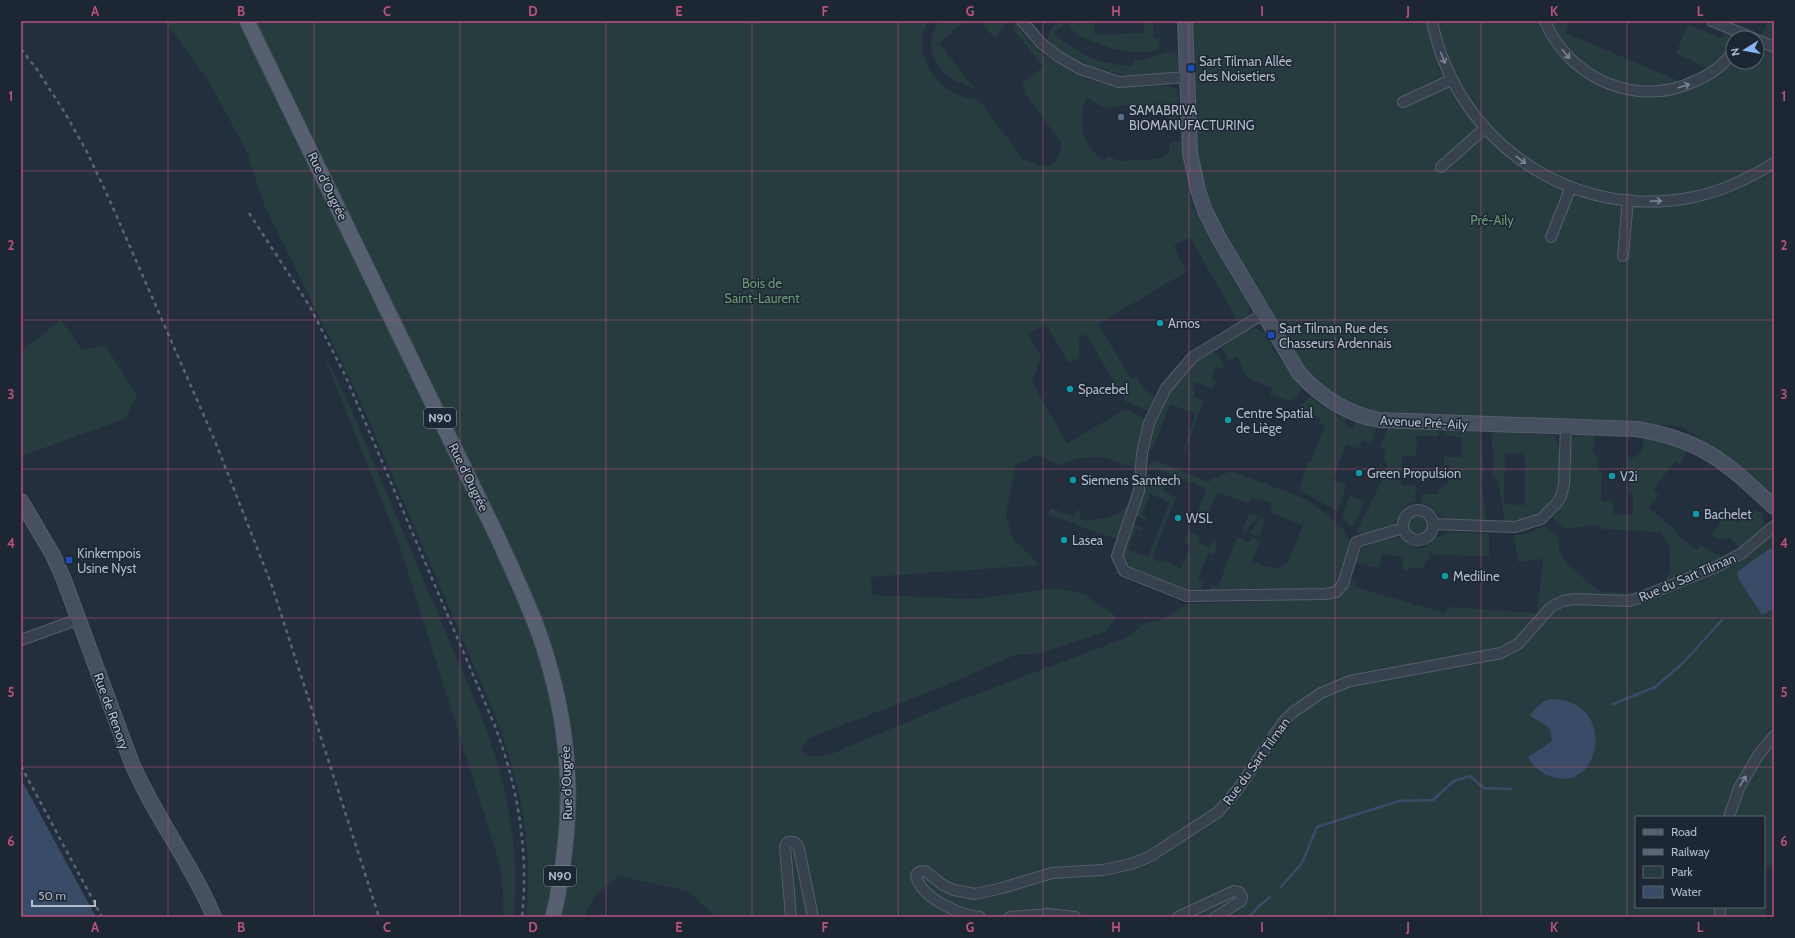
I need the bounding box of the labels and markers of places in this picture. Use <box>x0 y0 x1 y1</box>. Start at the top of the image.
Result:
place label: Sart Tilman Allée des Noisetiers <box>1199 53 1292 84</box>
marker: Sart Tilman Allée des Noisetiers <box>1186 63 1196 73</box>
place label: SAMABRIVA BIOMANUFACTURING <box>1129 102 1255 133</box>
marker: SAMABRIVA BIOMANUFACTURING <box>1116 112 1126 122</box>
place label: Amos <box>1168 315 1201 331</box>
marker: Amos <box>1155 318 1165 328</box>
place label: Sart Tilman Rue des Chasseurs Ardennais <box>1279 320 1392 351</box>
marker: Sart Tilman Rue des Chasseurs Ardennais <box>1266 330 1276 340</box>
place label: Spacebel <box>1078 381 1128 397</box>
marker: Spacebel <box>1065 384 1075 394</box>
place label: Centre Spatial de Liège <box>1236 405 1313 436</box>
marker: Centre Spatial de Liège <box>1223 415 1233 425</box>
place label: Green Propulsion <box>1367 465 1461 481</box>
marker: Green Propulsion <box>1354 468 1364 478</box>
place label: V2i <box>1620 468 1638 484</box>
marker: V2i <box>1607 471 1617 481</box>
place label: Siemens Samtech <box>1081 472 1181 488</box>
marker: Siemens Samtech <box>1068 475 1078 485</box>
place label: Bachelet <box>1704 506 1752 522</box>
marker: Bachelet <box>1691 509 1701 519</box>
place label: WSL <box>1186 510 1213 526</box>
marker: WSL <box>1173 513 1183 523</box>
place label: Lasea <box>1072 532 1104 548</box>
marker: Lasea <box>1059 535 1069 545</box>
place label: Kinkempois Usine Nyst <box>77 545 141 576</box>
marker: Kinkempois Usine Nyst <box>64 555 74 565</box>
place label: Mediline <box>1453 568 1500 584</box>
marker: Mediline <box>1440 571 1450 581</box>

